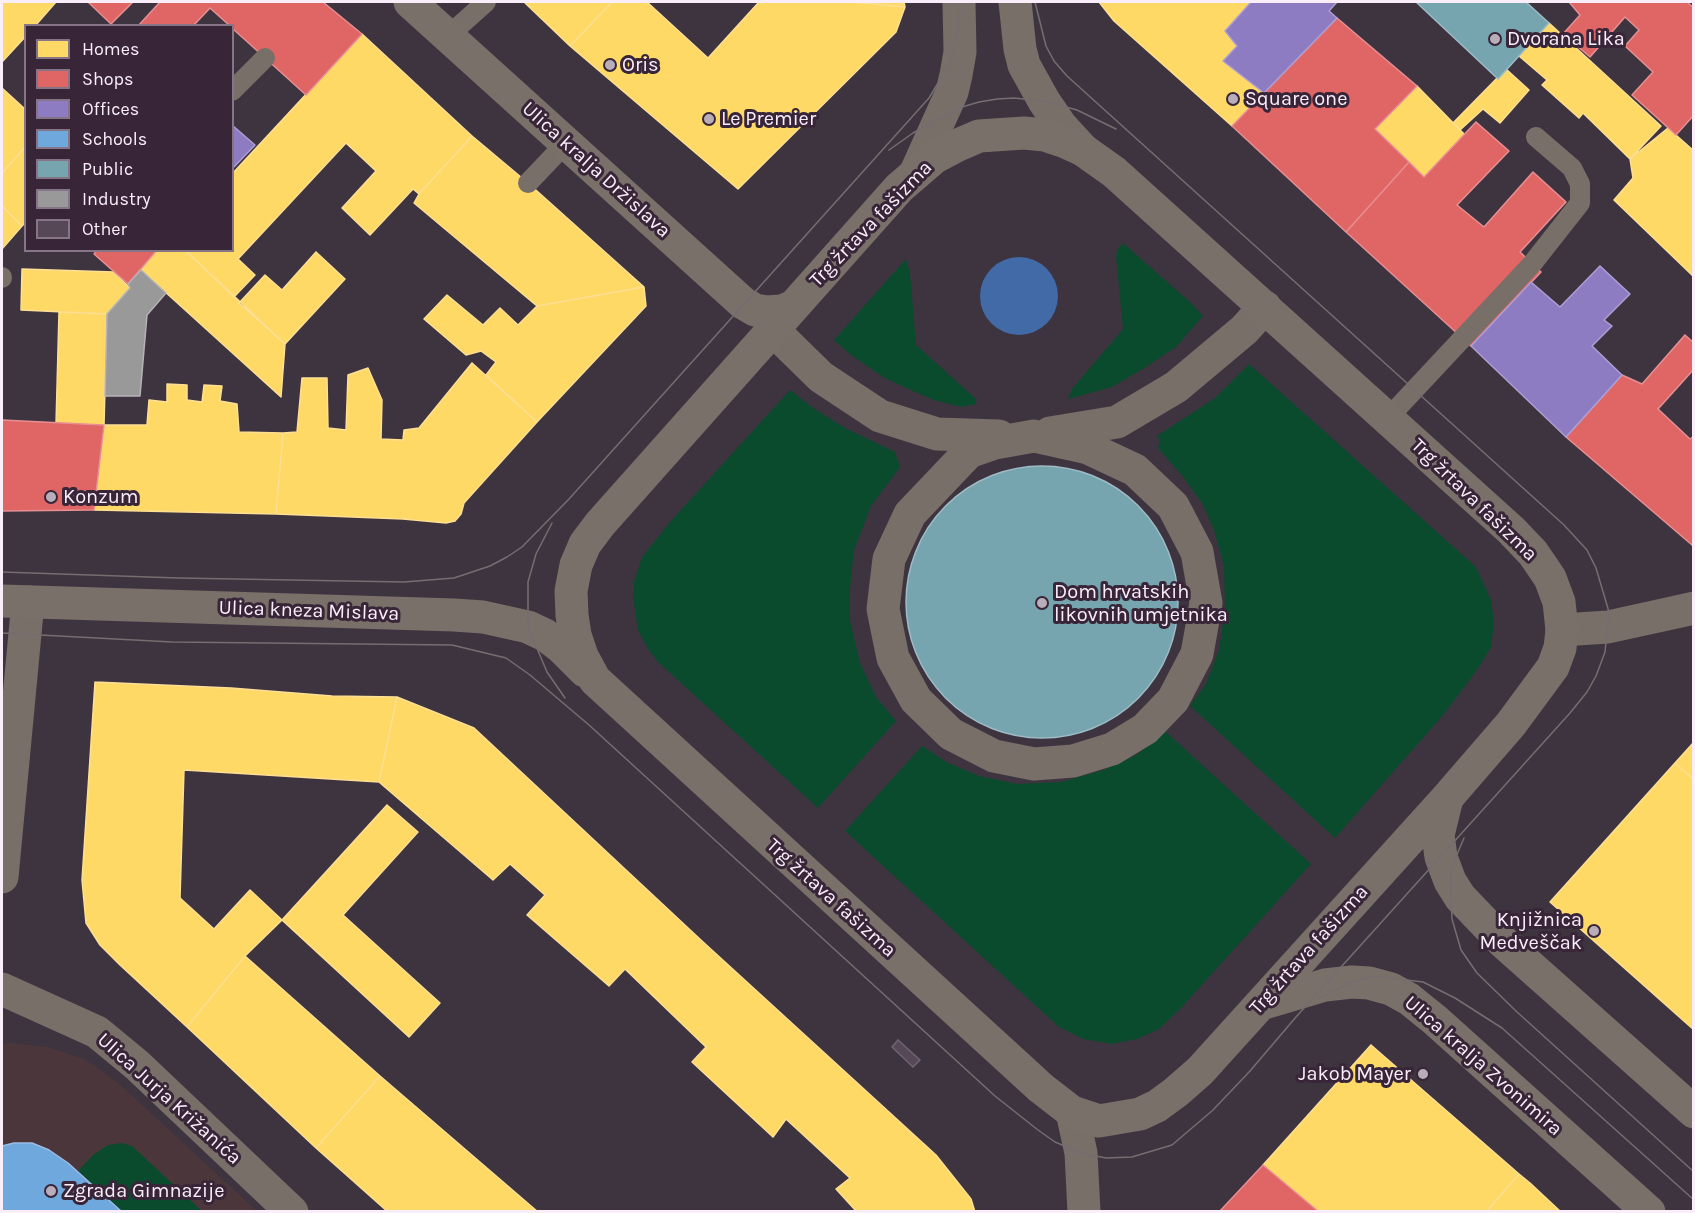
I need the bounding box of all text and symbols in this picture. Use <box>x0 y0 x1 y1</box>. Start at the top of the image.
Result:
legend <box>24 24 234 252</box>
place label: Dvorana Lika <box>1507 27 1625 51</box>
marker: Dvorana Lika <box>1488 32 1502 46</box>
text: Homes <box>82 38 139 60</box>
place label: Oris <box>622 53 659 77</box>
marker: Oris <box>603 58 617 72</box>
text: Shops <box>82 68 134 90</box>
place label: Square one <box>1245 87 1347 111</box>
marker: Square one <box>1226 92 1240 106</box>
street label: Ulica kralja Držislava <box>517 97 675 243</box>
text: Offices <box>82 98 139 120</box>
place label: Le Premier <box>721 107 816 131</box>
marker: Le Premier <box>702 112 716 126</box>
text: Schools <box>82 128 147 150</box>
street label: Trg žrtava fašizma <box>805 156 937 292</box>
text: Public <box>82 158 133 180</box>
text: Industry <box>82 188 151 210</box>
text: Other <box>82 218 127 240</box>
street label: Trg žrtava fašizma <box>1406 434 1542 566</box>
place label: Konzum <box>63 485 138 509</box>
marker: Konzum <box>44 490 58 504</box>
place label: Dom hrvatskih likovnih umjetnika <box>1054 580 1228 627</box>
street label: Ulica kneza Mislava <box>218 596 400 626</box>
marker: Dom hrvatskih likovnih umjetnika <box>1035 596 1049 610</box>
street label: Trg žrtava fašizma <box>761 834 901 962</box>
street label: Trg žrtava fašizma <box>1245 880 1373 1020</box>
place label: Knjižnica Medveščak <box>1480 908 1582 955</box>
marker: Knjižnica Medveščak <box>1587 924 1601 938</box>
street label: Ulica kralja Zvonimira <box>1399 991 1567 1141</box>
street label: Ulica Jurja Križanića <box>92 1028 246 1170</box>
place label: Jakob Mayer <box>1298 1062 1411 1086</box>
marker: Jakob Mayer <box>1416 1067 1430 1081</box>
place label: Zgrada Gimnazije <box>63 1179 225 1203</box>
marker: Zgrada Gimnazije <box>44 1184 58 1198</box>

